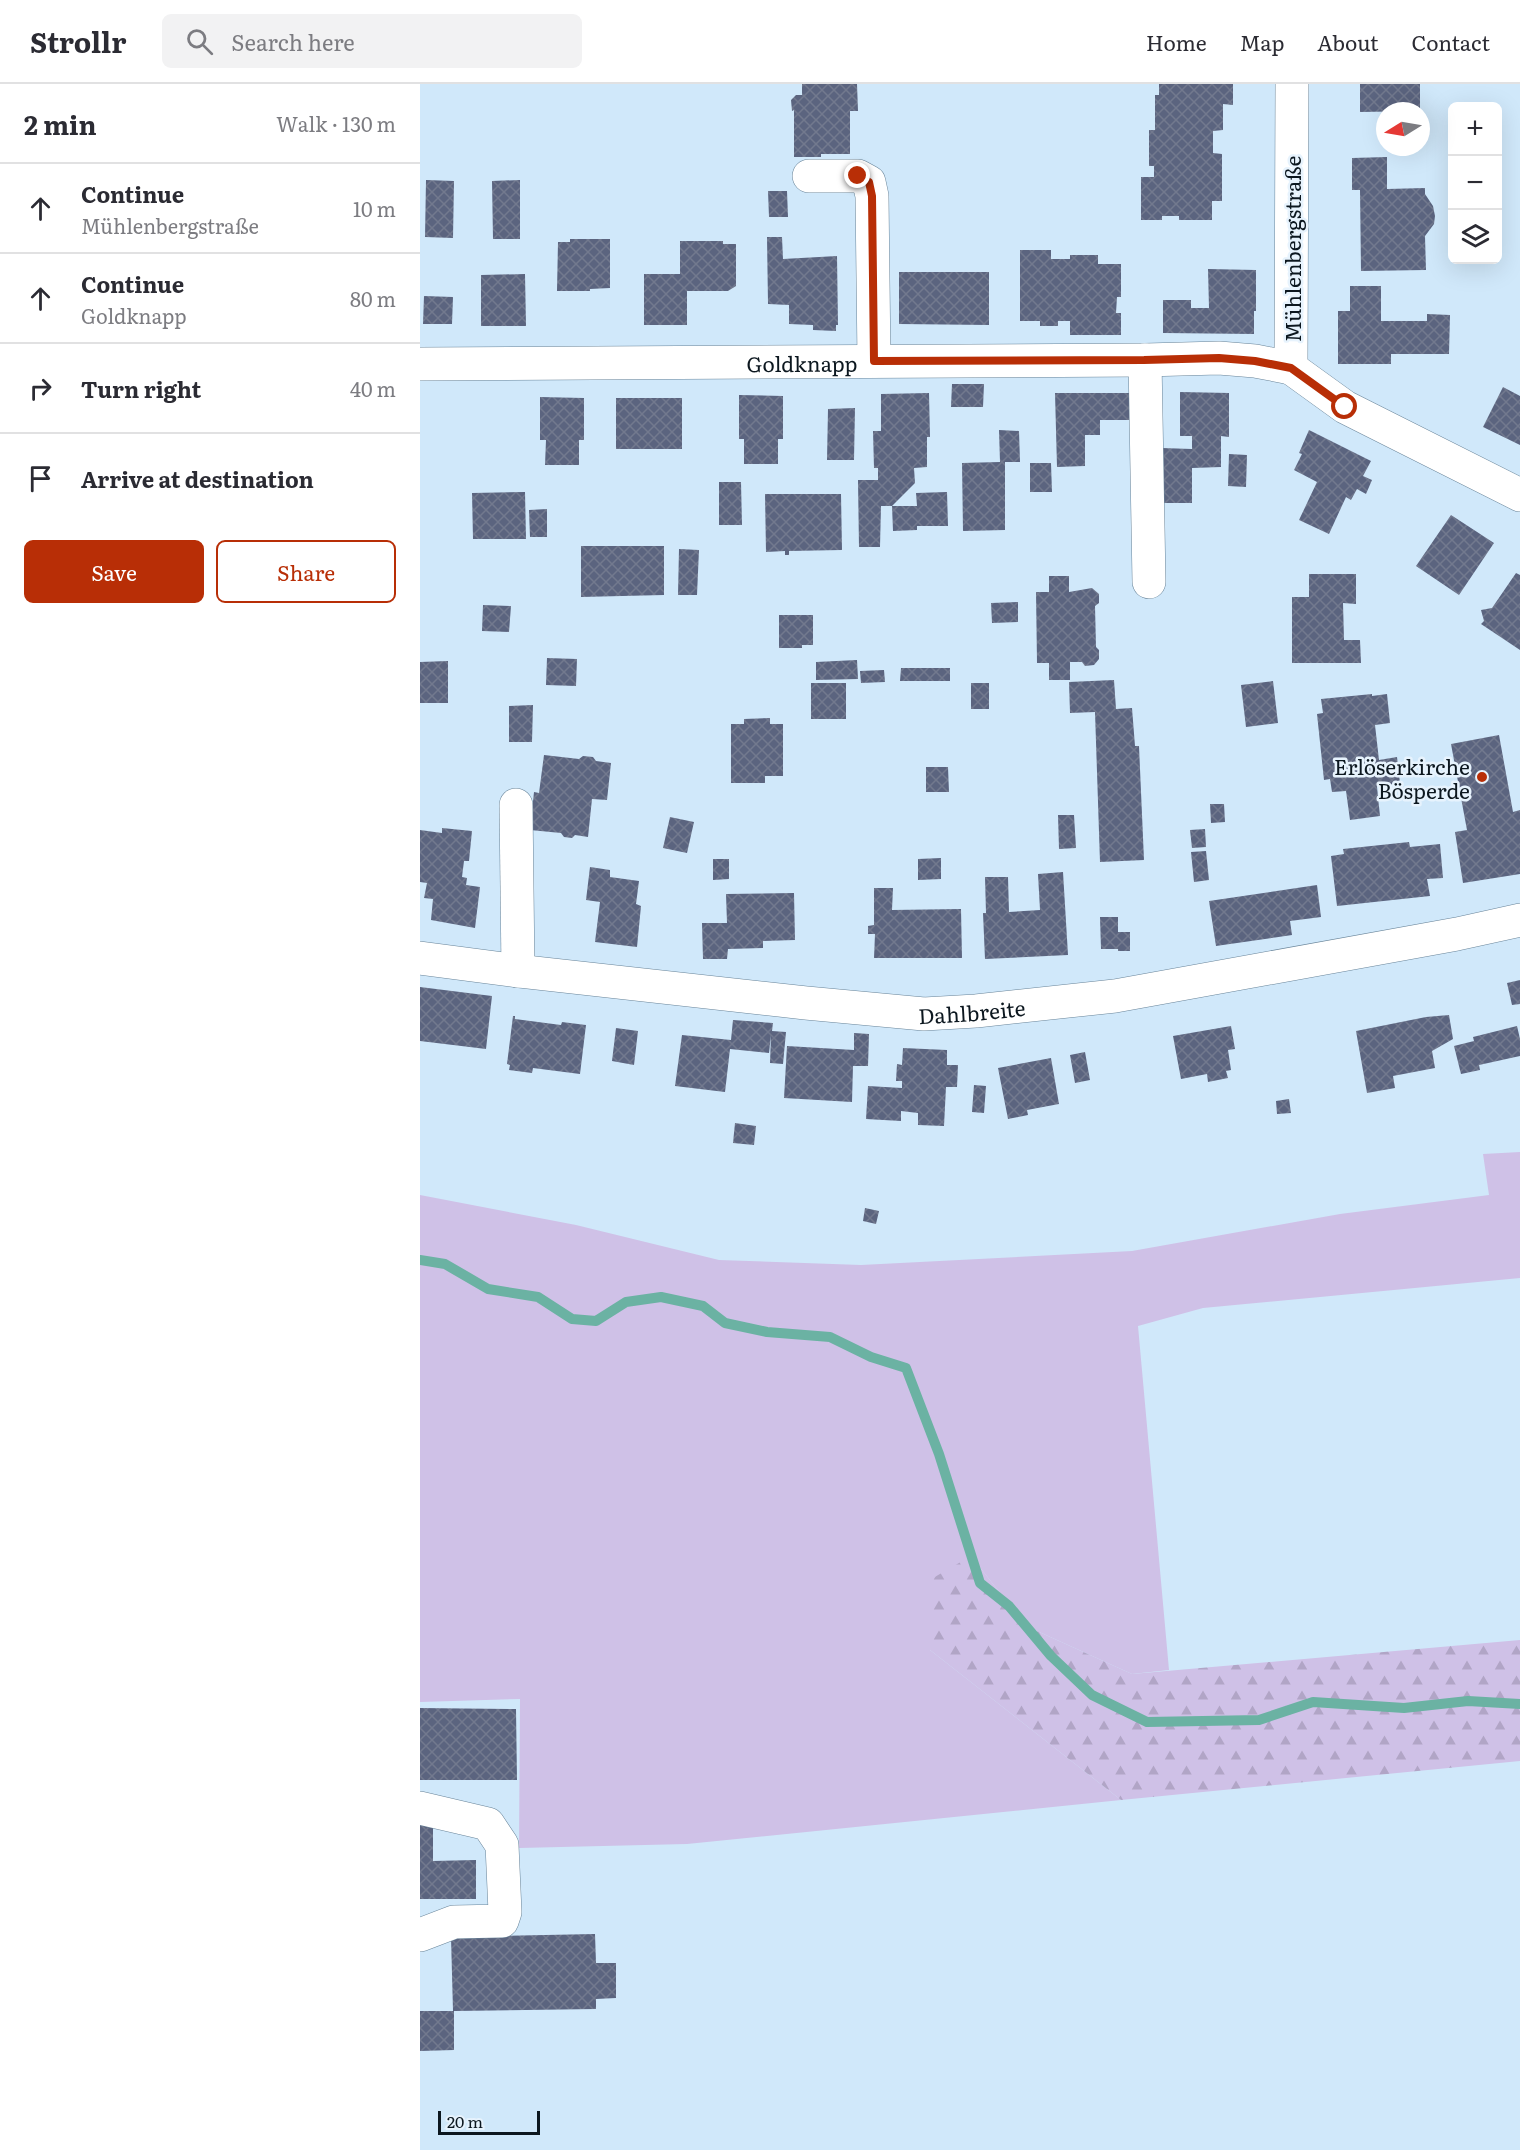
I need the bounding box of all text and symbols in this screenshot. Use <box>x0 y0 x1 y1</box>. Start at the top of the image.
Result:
search box <box>162 14 582 68</box>
text: Strollr <box>30 20 126 62</box>
icon: search <box>183 25 216 58</box>
text: Search here <box>231 25 355 58</box>
text: Home <box>1146 26 1207 57</box>
text: Map <box>1240 26 1284 57</box>
text: About <box>1317 26 1379 57</box>
text: Contact <box>1412 26 1490 57</box>
north arrow <box>1376 102 1430 156</box>
map controls <box>1448 102 1502 264</box>
button: + <box>1448 102 1502 156</box>
text: 2 min <box>24 104 97 143</box>
text: Walk · 130 m <box>276 108 396 138</box>
street label: Mühlenbergstraße <box>1276 156 1307 342</box>
button: − <box>1448 156 1502 210</box>
route end <box>844 162 870 188</box>
text: Continue <box>81 177 184 210</box>
icon: ahead <box>24 192 57 225</box>
text: 10 m <box>353 193 396 223</box>
text: Mühlenbergstraße <box>81 210 259 240</box>
button: layers <box>1448 210 1502 264</box>
text: Continue <box>81 267 184 300</box>
icon: ahead <box>24 282 57 315</box>
text: 80 m <box>350 283 396 313</box>
text: Goldknapp <box>81 300 187 330</box>
street label: Goldknapp <box>746 346 858 378</box>
icon: right <box>24 372 57 405</box>
text: Turn right <box>81 372 201 405</box>
text: 40 m <box>350 373 396 403</box>
route start <box>1331 393 1357 419</box>
icon: arrive <box>24 462 57 495</box>
text: Arrive at destination <box>81 462 314 495</box>
button: Save <box>24 540 204 603</box>
button: Share <box>216 540 396 603</box>
place label: Erlöserkirche Bösperde <box>1334 750 1470 805</box>
marker: Erlöserkirche Bösperde <box>1475 770 1489 784</box>
street label: Dahlbreite <box>917 990 1027 1030</box>
scale bar <box>438 2108 540 2136</box>
text: 20 m <box>447 2109 483 2133</box>

